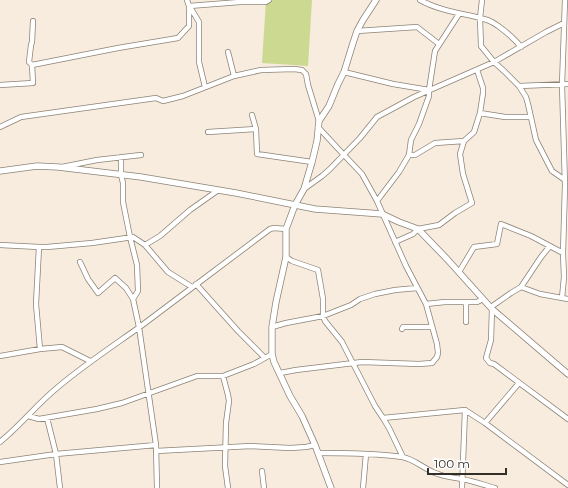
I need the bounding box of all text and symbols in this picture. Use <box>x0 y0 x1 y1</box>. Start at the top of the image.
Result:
scale bar <box>428 450 506 476</box>
text: 100 m <box>434 456 470 471</box>

